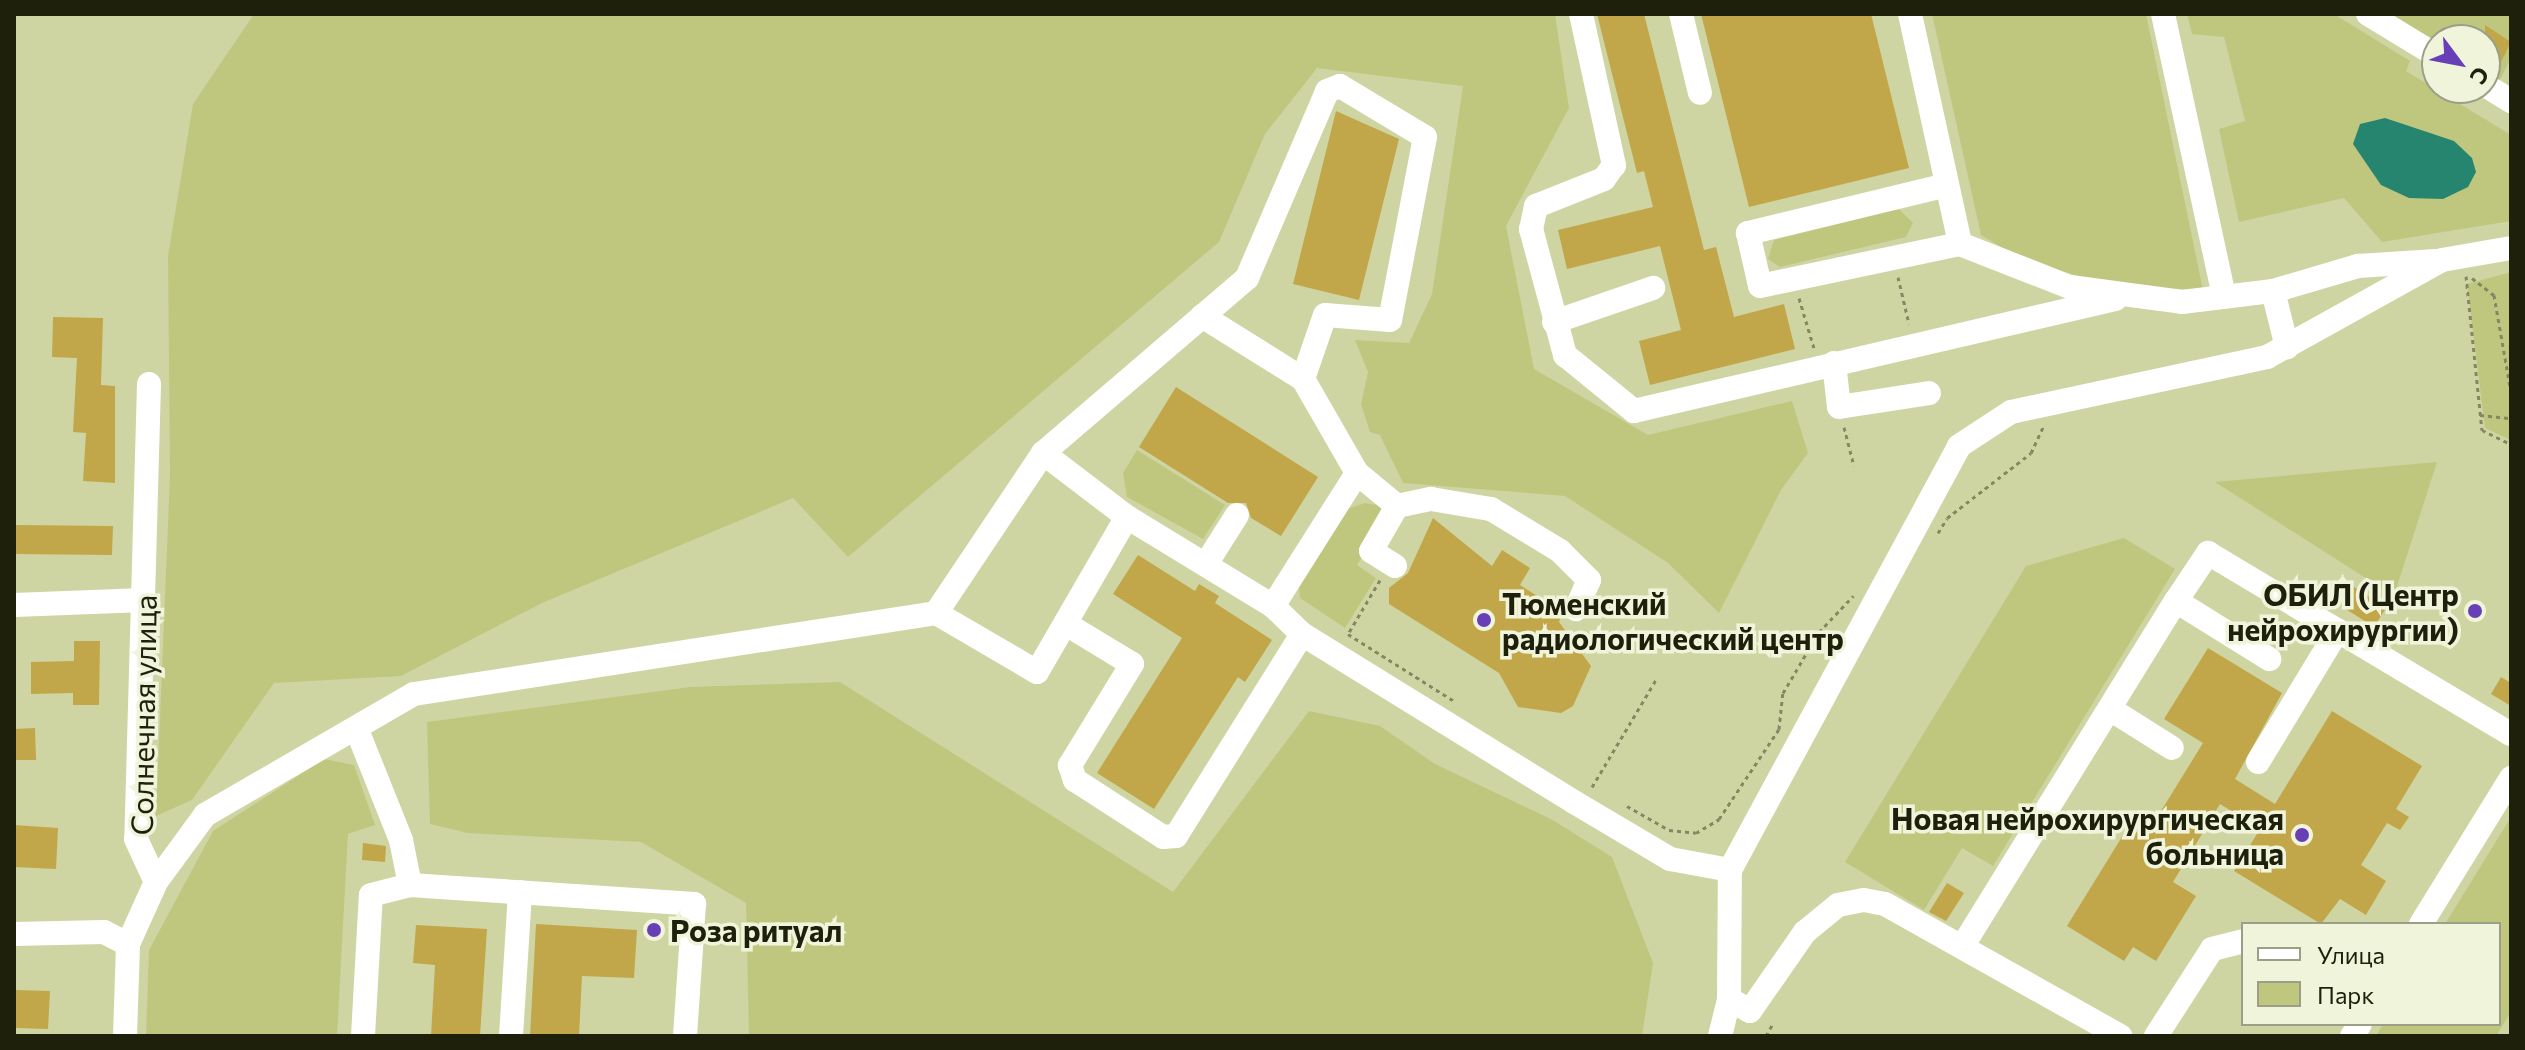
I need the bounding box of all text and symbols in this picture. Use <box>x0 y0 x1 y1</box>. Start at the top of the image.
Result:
north arrow <box>2421 24 2501 104</box>
text: С <box>2465 62 2496 89</box>
place label: ОБИЛ (Центр нейрохирургии) <box>2227 576 2459 646</box>
place label: Тюменский радиологический центр <box>1502 585 1844 656</box>
street label: Солнечная улица <box>123 594 163 836</box>
marker: ОБИЛ (Центр нейрохирургии) <box>2466 602 2484 620</box>
marker: Тюменский радиологический центр <box>1473 609 1495 631</box>
place label: Новая нейрохирургическая больница <box>1891 800 2284 870</box>
marker: Новая нейрохирургическая больница <box>2291 824 2313 846</box>
place label: Роза ритуал <box>670 912 842 948</box>
marker: Роза ритуал <box>645 921 663 939</box>
legend <box>2241 922 2501 1026</box>
text: Улица <box>2317 940 2385 969</box>
text: Парк <box>2317 980 2374 1009</box>

